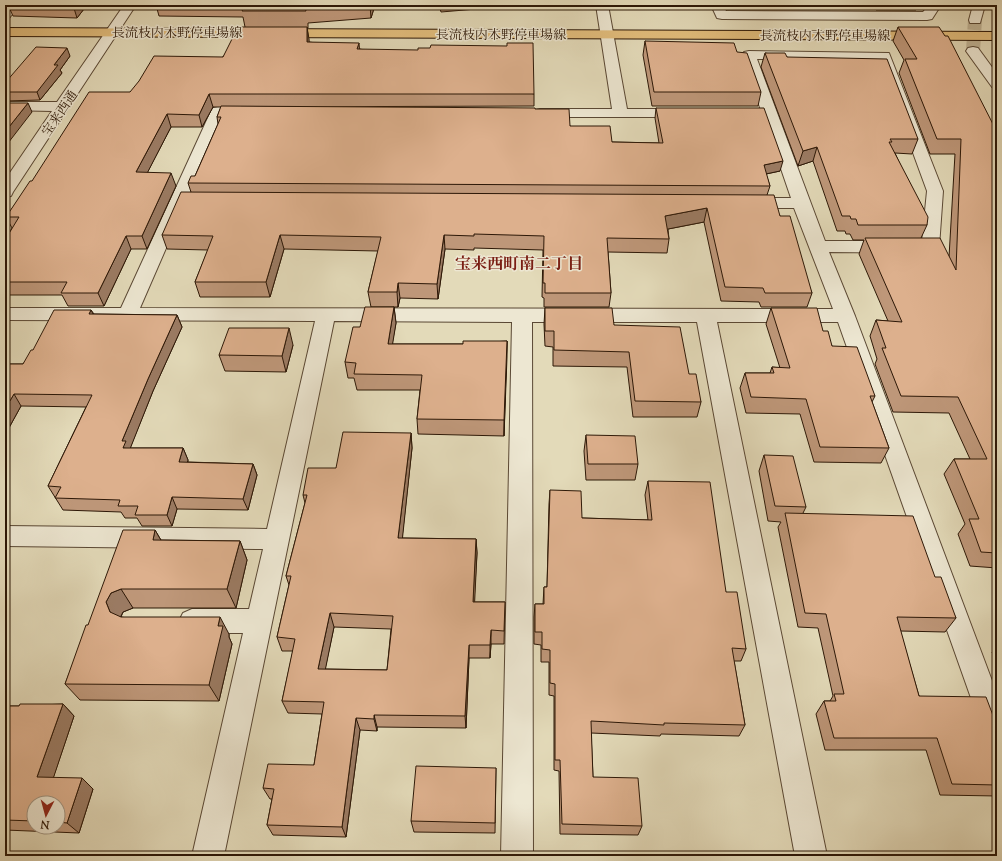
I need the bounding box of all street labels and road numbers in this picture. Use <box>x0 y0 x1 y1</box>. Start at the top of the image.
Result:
street label: 長流枝内木野停車場線 <box>112 25 242 43</box>
street label: 長流枝内木野停車場線 <box>436 27 566 45</box>
street label: 長流枝内木野停車場線 <box>760 28 890 46</box>
street label: 宝来西通 <box>39 88 83 141</box>

